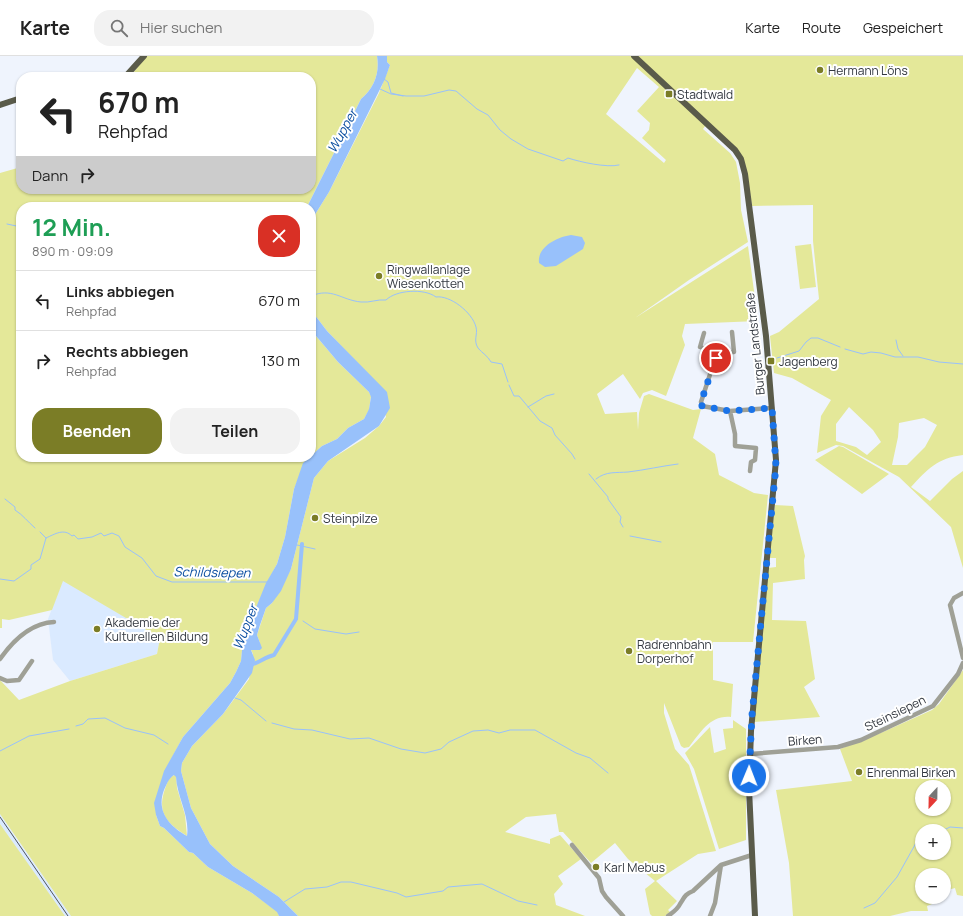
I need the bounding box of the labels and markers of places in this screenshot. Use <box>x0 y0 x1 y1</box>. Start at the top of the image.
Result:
place label: Hermann Löns <box>828 62 908 79</box>
marker: Hermann Löns <box>815 65 825 75</box>
place label: Stadtwald <box>677 86 733 103</box>
marker: Stadtwald <box>664 89 674 99</box>
place label: Ringwallanlage Wiesenkotten <box>387 261 470 292</box>
marker: Ringwallanlage Wiesenkotten <box>374 271 384 281</box>
pin <box>699 341 733 375</box>
place label: Jagenberg <box>779 353 838 370</box>
marker: Jagenberg <box>766 356 776 366</box>
place label: Steinpilze <box>323 510 378 527</box>
marker: Steinpilze <box>310 513 320 523</box>
place label: Akademie der Kulturellen Bildung <box>105 614 208 645</box>
marker: Akademie der Kulturellen Bildung <box>92 624 102 634</box>
place label: Radrennbahn Dorperhof <box>637 636 712 667</box>
marker: Radrennbahn Dorperhof <box>624 646 634 656</box>
place label: Ehrenmal Birken <box>867 764 955 781</box>
marker: Ehrenmal Birken <box>854 767 864 777</box>
place label: Karl Mebus <box>604 859 665 876</box>
marker: Karl Mebus <box>591 862 601 872</box>

